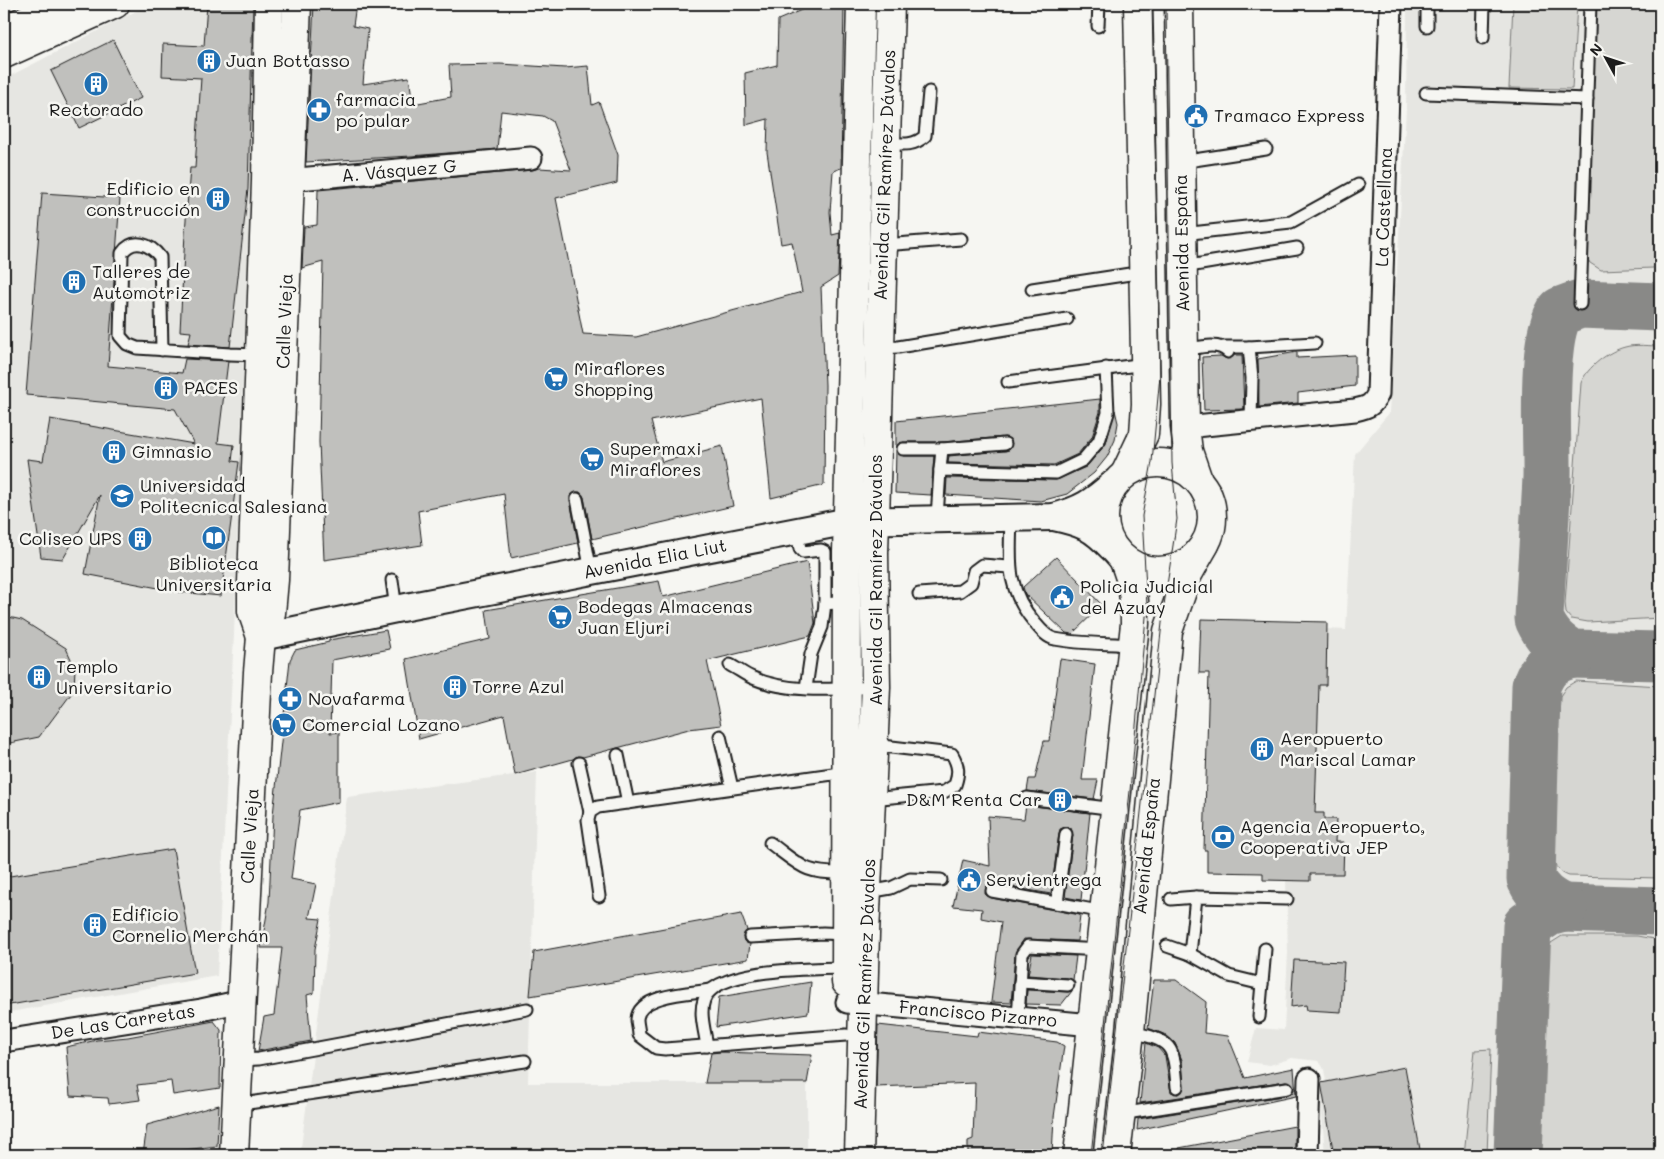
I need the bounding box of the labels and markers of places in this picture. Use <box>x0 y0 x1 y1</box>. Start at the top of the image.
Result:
building icon: Juan Bottasso <box>196 48 222 74</box>
place label: Juan Bottasso <box>226 48 350 72</box>
building icon: Rectorado <box>83 71 109 97</box>
place label: farmacia po´pular <box>336 87 416 132</box>
place label: Rectorado <box>49 97 143 121</box>
pharmacy icon: farmacia po´pular <box>306 97 332 123</box>
public building icon: Tramaco Express <box>1183 103 1209 129</box>
place label: Tramaco Express <box>1214 103 1365 127</box>
place label: Edificio en construcción <box>86 176 200 221</box>
building icon: Edificio en construcción <box>205 186 231 212</box>
place label: Talleres de Automotriz <box>92 259 191 304</box>
building icon: Talleres de Automotriz <box>61 269 87 295</box>
place label: Miraflores Shopping <box>574 356 665 401</box>
supermarket icon: Miraflores Shopping <box>543 366 569 392</box>
building icon: PACES <box>153 375 179 401</box>
place label: PACES <box>184 375 238 399</box>
place label: Supermaxi Miraflores <box>610 436 702 481</box>
building icon: Gimnasio <box>101 439 127 465</box>
place label: Gimnasio <box>132 439 212 463</box>
supermarket icon: Supermaxi Miraflores <box>579 446 605 472</box>
place label: Universidad Politecnica Salesiana <box>140 473 328 518</box>
school or university icon: Universidad Politecnica Salesiana <box>109 483 135 509</box>
library icon: Biblioteca Universitaria <box>201 525 227 551</box>
place label: Coliseo UPS <box>19 526 122 550</box>
building icon: Coliseo UPS <box>127 526 153 552</box>
place label: Biblioteca Universitaria <box>156 551 272 596</box>
place label: Policia Judicial del Azuay <box>1080 574 1213 619</box>
public building icon: Policia Judicial del Azuay <box>1049 584 1075 610</box>
place label: Bodegas Almacenas Juan Eljuri <box>578 594 753 639</box>
supermarket icon: Bodegas Almacenas Juan Eljuri <box>547 604 573 630</box>
place label: Templo Universitario <box>56 654 172 699</box>
building icon: Templo Universitario <box>26 664 52 690</box>
building icon: Torre Azul <box>442 674 468 700</box>
place label: Torre Azul <box>472 674 565 698</box>
pharmacy icon: Novafarma <box>277 686 303 712</box>
place label: Novafarma <box>308 686 406 710</box>
supermarket icon: Comercial Lozano <box>271 712 297 738</box>
place label: Comercial Lozano <box>302 712 460 736</box>
place label: Aeropuerto Mariscal Lamar <box>1280 726 1416 771</box>
building icon: Aeropuerto Mariscal Lamar <box>1249 736 1275 762</box>
place label: D&M Renta Car <box>906 787 1042 811</box>
building icon: D&M Renta Car <box>1047 787 1073 813</box>
place label: Agencia Aeropuerto, Cooperativa JEP <box>1240 814 1426 859</box>
bank icon: Agencia Aeropuerto, Cooperativa JEP <box>1210 824 1236 850</box>
public building icon: Servientrega <box>956 867 982 893</box>
place label: Servientrega <box>986 867 1102 891</box>
place label: Edificio Cornelio Merchán <box>112 902 269 947</box>
building icon: Edificio Cornelio Merchán <box>82 912 108 938</box>

